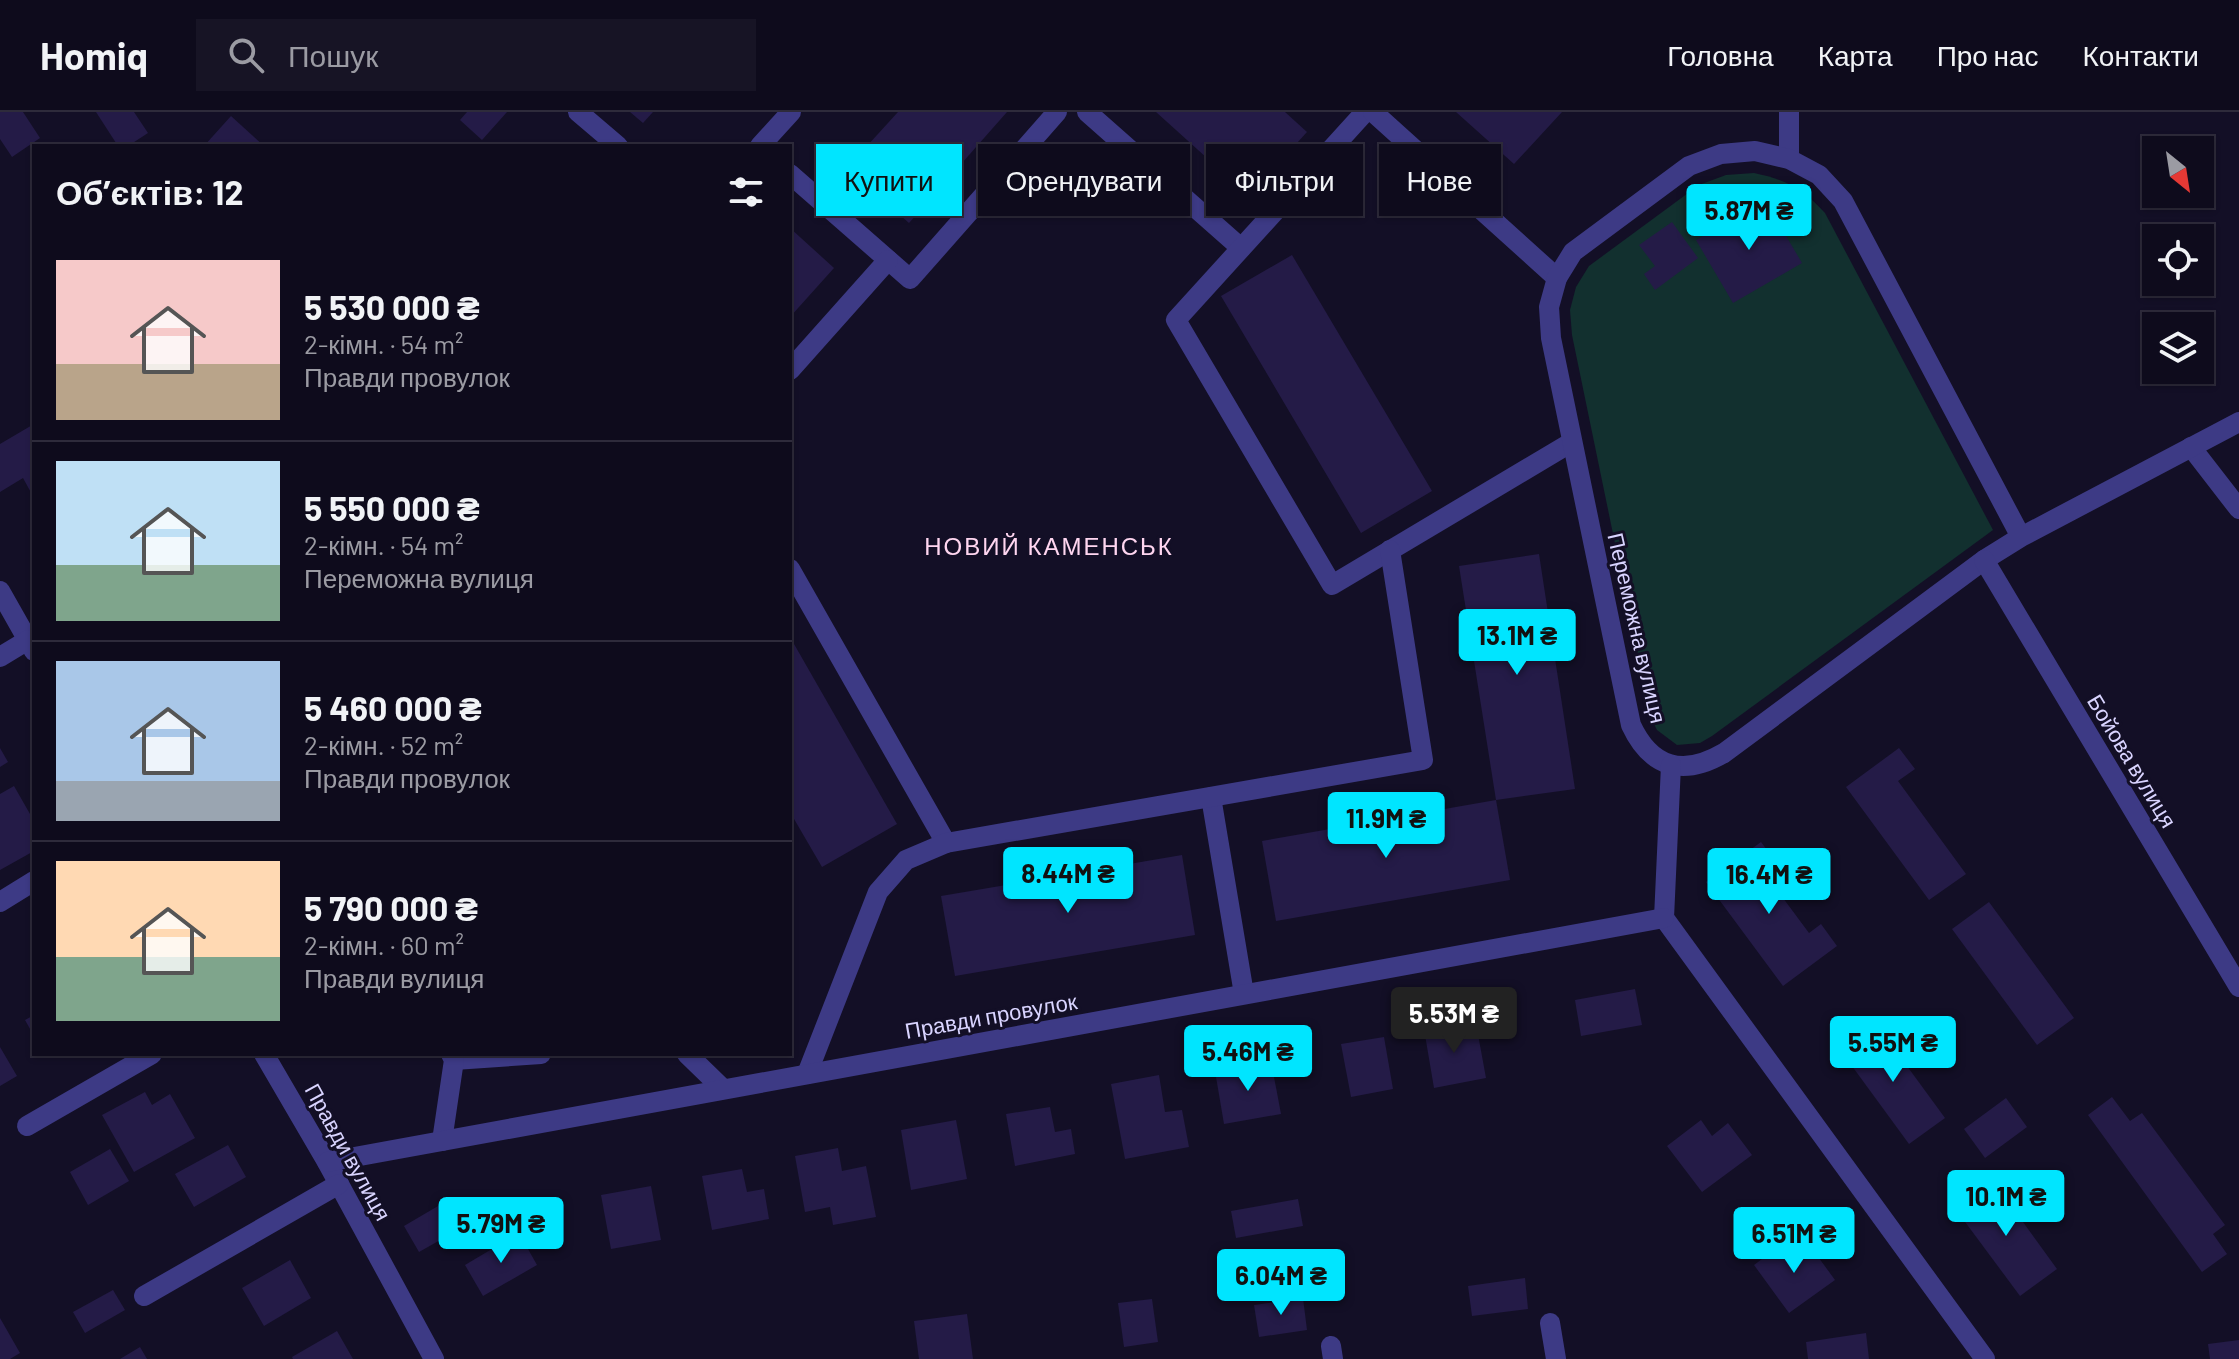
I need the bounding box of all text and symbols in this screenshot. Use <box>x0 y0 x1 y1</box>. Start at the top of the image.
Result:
search box <box>196 19 756 91</box>
text: Homiq <box>40 32 148 78</box>
icon: search <box>224 33 268 77</box>
text: Пошук <box>288 37 379 73</box>
text: Головна <box>1667 38 1774 72</box>
text: Карта <box>1818 38 1893 72</box>
text: Про нас <box>1937 38 2039 72</box>
text: Контакти <box>2083 38 2199 72</box>
north arrow <box>2142 136 2214 208</box>
map controls <box>2142 136 2214 384</box>
chip: Купити <box>816 144 962 216</box>
chip: Орендувати <box>978 144 1190 216</box>
chip: Фільтри <box>1206 144 1363 216</box>
chip: Нове <box>1379 144 1501 216</box>
icon: filters <box>724 170 768 214</box>
text: Об’єктів: 12 <box>56 171 243 212</box>
pin: 5.87M ₴ <box>1675 184 1823 252</box>
text: 5.87M ₴ <box>1704 194 1794 225</box>
button: locate <box>2142 224 2214 296</box>
text: 5 530 000 ₴ <box>304 286 480 327</box>
icon: home <box>120 292 216 388</box>
button: layers <box>2142 312 2214 384</box>
text: 2-кімн. · 54 m² <box>304 328 464 359</box>
text: Правди провулок <box>304 361 510 392</box>
text: 5 550 000 ₴ <box>304 487 480 528</box>
icon: home <box>120 493 216 589</box>
text: 2-кімн. · 54 m² <box>304 529 464 560</box>
street label: Переможна вулиця <box>1602 530 1673 726</box>
district label: НОВИЙ КАМЕНСЬК <box>924 531 1174 560</box>
text: Переможна вулиця <box>304 562 534 593</box>
pin: 13.1M ₴ <box>1443 609 1591 677</box>
text: 13.1M ₴ <box>1477 619 1557 650</box>
text: 5 460 000 ₴ <box>304 687 482 728</box>
street label: Бойова вулиця <box>2082 689 2183 832</box>
icon: home <box>120 693 216 789</box>
text: 2-кімн. · 52 m² <box>304 729 463 760</box>
text: Правди провулок <box>304 762 510 793</box>
pin: 11.9M ₴ <box>1312 792 1460 860</box>
text: 11.9M ₴ <box>1346 802 1426 833</box>
pin: 8.44M ₴ <box>994 847 1142 915</box>
pin: 16.4M ₴ <box>1695 848 1843 916</box>
text: 8.44M ₴ <box>1021 857 1115 888</box>
text: 16.4M ₴ <box>1725 858 1813 889</box>
text: 5 790 000 ₴ <box>304 887 478 928</box>
icon: home <box>120 893 216 989</box>
text: 2-кімн. · 60 m² <box>304 929 464 960</box>
text: Правди вулиця <box>304 962 484 993</box>
street label: Правди провулок <box>903 987 1079 1044</box>
pin: 5.53M ₴ <box>1380 987 1528 1055</box>
text: 5.53M ₴ <box>1409 997 1499 1028</box>
pin: 5.55M ₴ <box>1819 1016 1967 1084</box>
pin: 5.46M ₴ <box>1174 1025 1322 1093</box>
text: 5.55M ₴ <box>1848 1026 1938 1057</box>
text: 5.46M ₴ <box>1202 1035 1294 1066</box>
street label: Правди вулиця <box>300 1078 397 1225</box>
pin: 10.1M ₴ <box>1932 1170 2080 1238</box>
text: 10.1M ₴ <box>1965 1180 2047 1211</box>
pin: 5.79M ₴ <box>427 1197 575 1265</box>
text: 5.79M ₴ <box>457 1207 545 1238</box>
pin: 6.51M ₴ <box>1720 1207 1868 1275</box>
text: 6.51M ₴ <box>1751 1217 1837 1248</box>
pin: 6.04M ₴ <box>1207 1249 1355 1317</box>
text: 6.04M ₴ <box>1235 1259 1327 1290</box>

